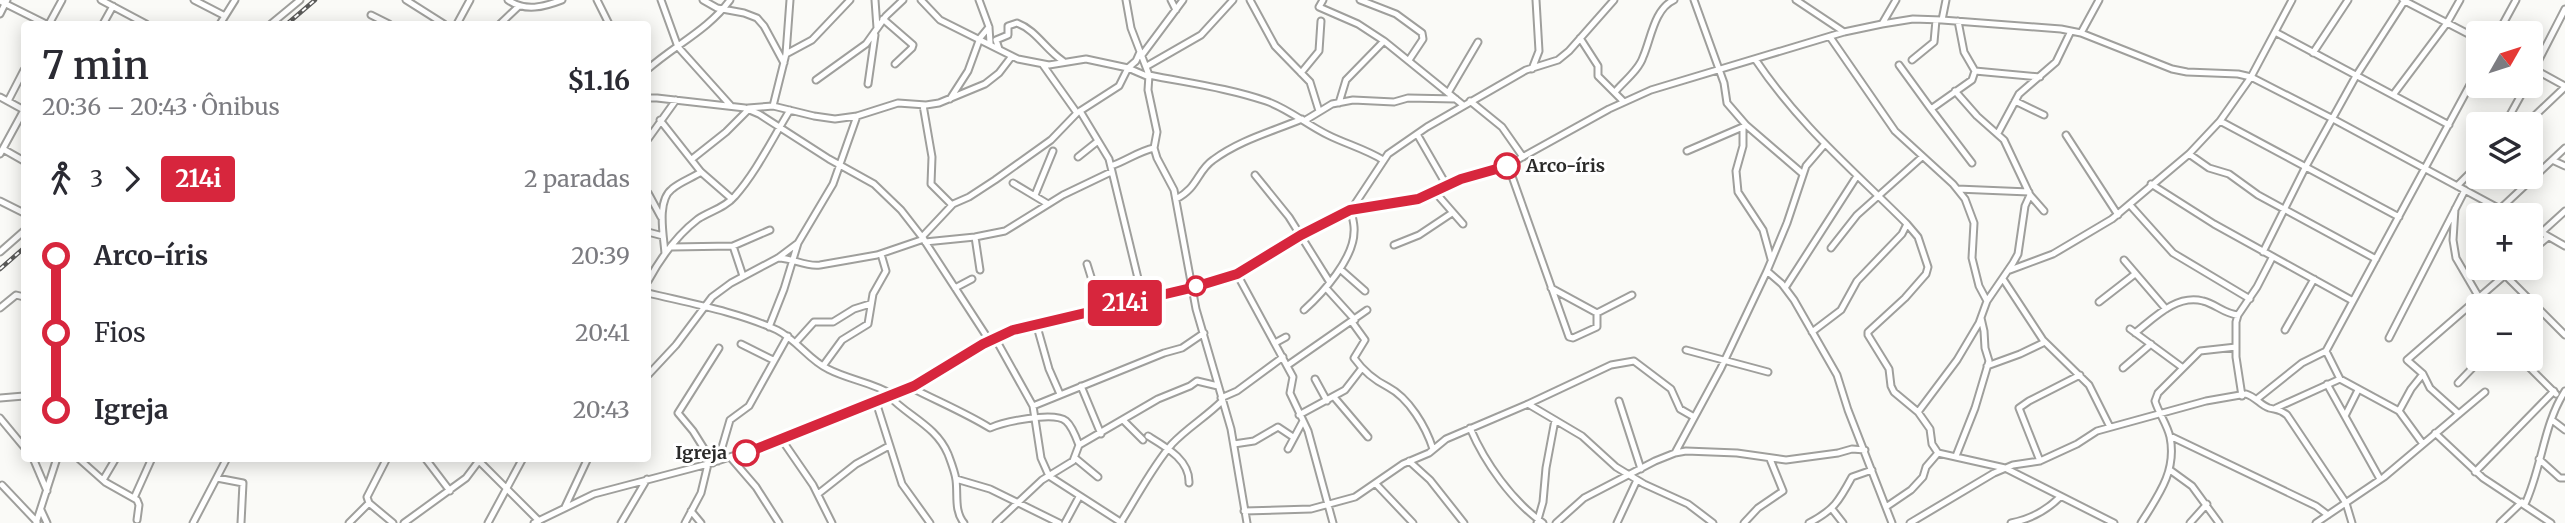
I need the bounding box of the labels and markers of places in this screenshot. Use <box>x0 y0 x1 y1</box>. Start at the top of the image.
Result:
marker: Arco-íris <box>1494 153 1520 179</box>
place label: Arco-íris <box>1525 154 1605 177</box>
unlabelled marker <box>1186 276 1206 296</box>
marker: Igreja <box>733 440 759 466</box>
place label: Igreja <box>675 441 727 464</box>

